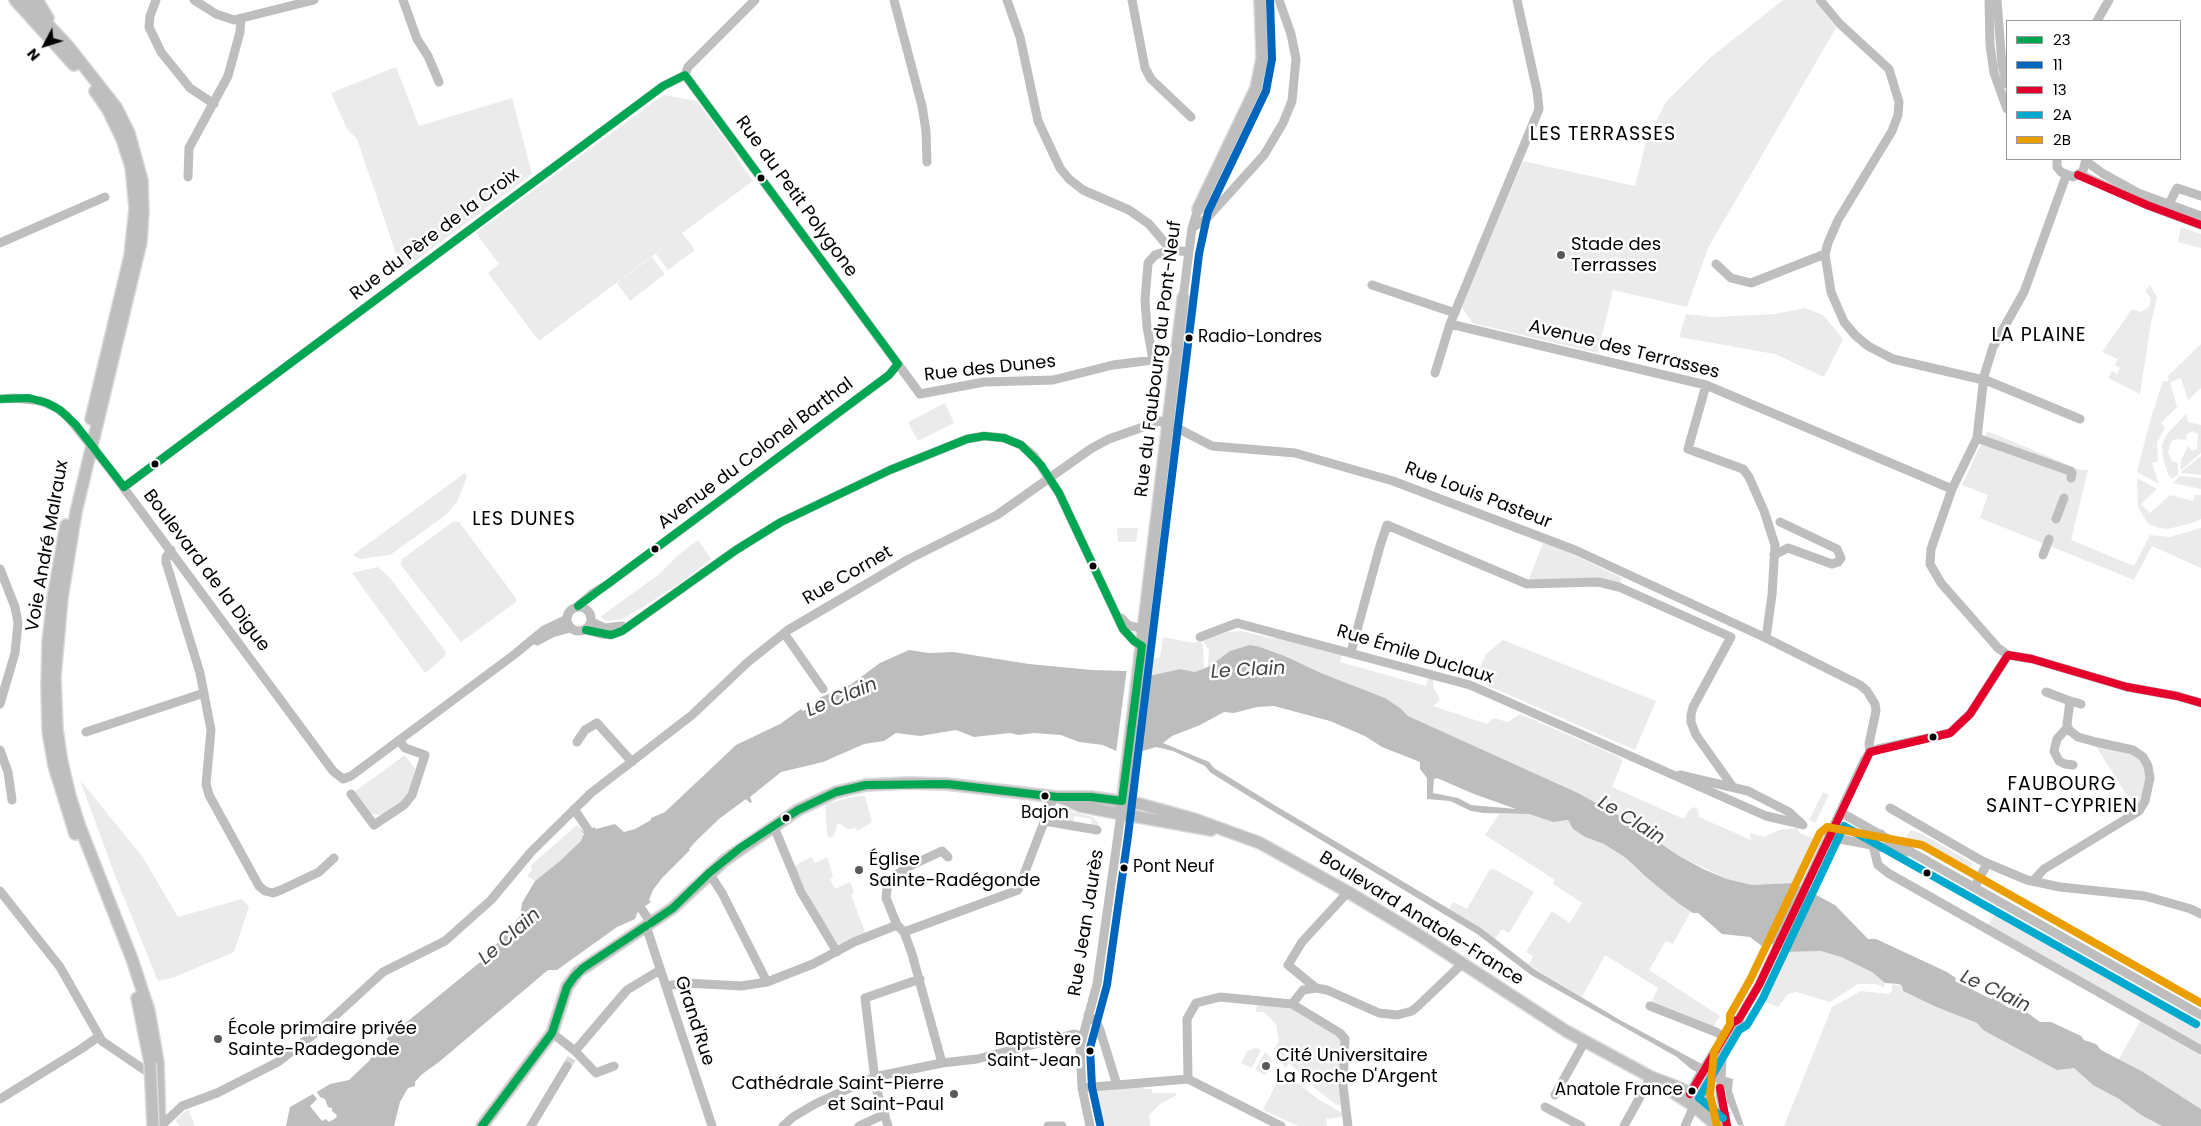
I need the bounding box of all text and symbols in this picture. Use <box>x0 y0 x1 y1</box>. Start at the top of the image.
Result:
north arrow <box>20 20 70 70</box>
legend <box>2006 20 2181 160</box>
text: 23 <box>2053 29 2070 50</box>
text: N <box>22 44 45 65</box>
text: 11 <box>2053 54 2063 75</box>
text: 13 <box>2053 79 2067 100</box>
text: 2A <box>2053 104 2072 125</box>
street label: Rue du Petit Polygone <box>730 112 862 282</box>
district label: LES TERRASSES <box>1528 124 1678 146</box>
text: 2B <box>2053 129 2071 150</box>
street label: Rue du Père de la Croix <box>346 164 524 306</box>
unlabelled marker <box>756 173 766 183</box>
street label: Rue du Faubourg du Pont-Neuf <box>1131 220 1187 498</box>
place label: Stade des Terrasses <box>1571 234 1661 276</box>
marker: Stade des Terrasses <box>1555 249 1567 261</box>
street label: Avenue des Terrasses <box>1526 316 1722 384</box>
district label: LA PLAINE <box>1990 325 2088 347</box>
place label: Radio-Londres <box>1198 328 1322 348</box>
marker: Radio-Londres <box>1184 333 1194 343</box>
street label: Rue des Dunes <box>923 351 1057 387</box>
street label: Avenue du Colonel Barthal <box>654 374 858 534</box>
street label: Rue Louis Pasteur <box>1401 458 1555 534</box>
street label: Voie André Malraux <box>22 459 74 633</box>
unlabelled marker <box>150 459 160 469</box>
street label: Boulevard de la Digue <box>138 486 274 656</box>
district label: LES DUNES <box>471 509 577 531</box>
street label: Rue Cornet <box>799 542 897 610</box>
unlabelled marker <box>650 544 660 554</box>
unlabelled marker <box>1088 561 1098 571</box>
street label: Rue Émile Duclaux <box>1334 621 1496 689</box>
water label: Le Clain <box>1210 658 1286 684</box>
water label: Le Clain <box>803 673 881 723</box>
unlabelled marker <box>1928 732 1938 742</box>
district label: FAUBOURG SAINT-CYPRIEN <box>1984 774 2140 818</box>
marker: Bajon <box>1040 791 1050 801</box>
water label: Le Clain <box>1593 792 1669 850</box>
place label: Bajon <box>1021 804 1069 824</box>
unlabelled marker <box>781 813 791 823</box>
street label: Boulevard Anatole-France <box>1315 847 1527 991</box>
street label: Rue Jean Jaurès <box>1065 848 1109 998</box>
place label: Église Sainte-Radégonde <box>869 849 1040 892</box>
place label: Pont Neuf <box>1133 858 1214 878</box>
marker: Pont Neuf <box>1119 863 1129 873</box>
marker: Église Sainte-Radégonde <box>853 864 865 876</box>
unlabelled marker <box>1922 868 1932 878</box>
water label: Le Clain <box>474 904 546 970</box>
water label: Le Clain <box>1956 966 2034 1018</box>
street label: Grand'Rue <box>669 973 719 1069</box>
place label: École primaire privée Sainte-Radegonde <box>228 1018 417 1060</box>
place label: Baptistère Saint-Jean <box>987 1031 1081 1071</box>
marker: École primaire privée Sainte-Radegonde <box>212 1033 224 1045</box>
place label: Cité Universitaire La Roche D'Argent <box>1276 1045 1437 1088</box>
marker: Baptistère Saint-Jean <box>1085 1046 1095 1056</box>
marker: Cité Universitaire La Roche D'Argent <box>1260 1060 1272 1072</box>
place label: Cathédrale Saint-Pierre et Saint-Paul <box>732 1073 944 1116</box>
place label: Anatole France <box>1555 1081 1683 1101</box>
marker: Anatole France <box>1687 1086 1697 1096</box>
marker: Cathédrale Saint-Pierre et Saint-Paul <box>948 1088 960 1100</box>

